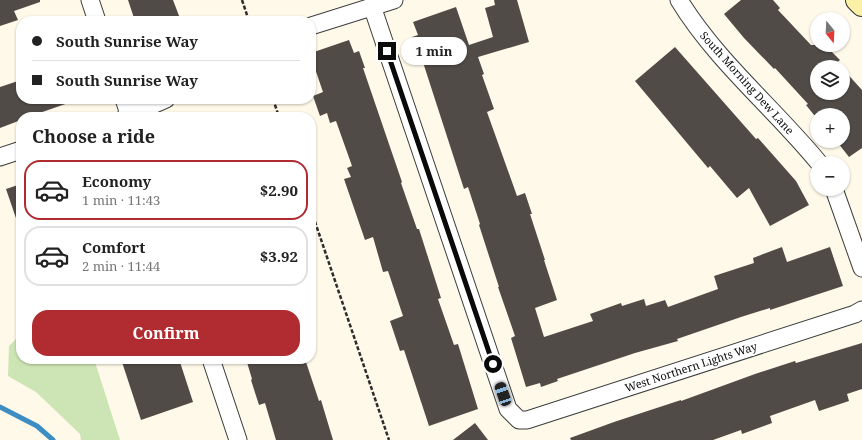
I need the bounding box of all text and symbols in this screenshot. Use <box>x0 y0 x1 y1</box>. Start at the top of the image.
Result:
north arrow <box>810 12 850 52</box>
map controls <box>810 12 850 196</box>
street label: South Morning Dew Lane <box>697 28 798 137</box>
text: South Sunrise Way <box>56 31 198 51</box>
callout: 1 min <box>401 37 467 65</box>
route end <box>378 42 396 60</box>
text: 1 min <box>416 42 452 60</box>
button: layers <box>810 60 850 100</box>
text: South Sunrise Way <box>56 70 198 90</box>
button: + <box>810 108 850 148</box>
text: Choose a ride <box>32 124 155 148</box>
button: − <box>810 156 850 196</box>
text: Economy <box>82 171 151 191</box>
icon: car <box>34 172 70 208</box>
text: $2.90 <box>260 180 298 200</box>
text: 1 min · 11:43 <box>82 191 160 209</box>
text: Comfort <box>82 237 145 257</box>
icon: car <box>34 238 70 274</box>
text: $3.92 <box>260 246 298 266</box>
text: 2 min · 11:44 <box>82 257 160 275</box>
button: Confirm <box>32 310 300 356</box>
street label: West Northern Lights Way <box>623 338 760 395</box>
route start <box>484 355 502 373</box>
car <box>493 381 513 407</box>

